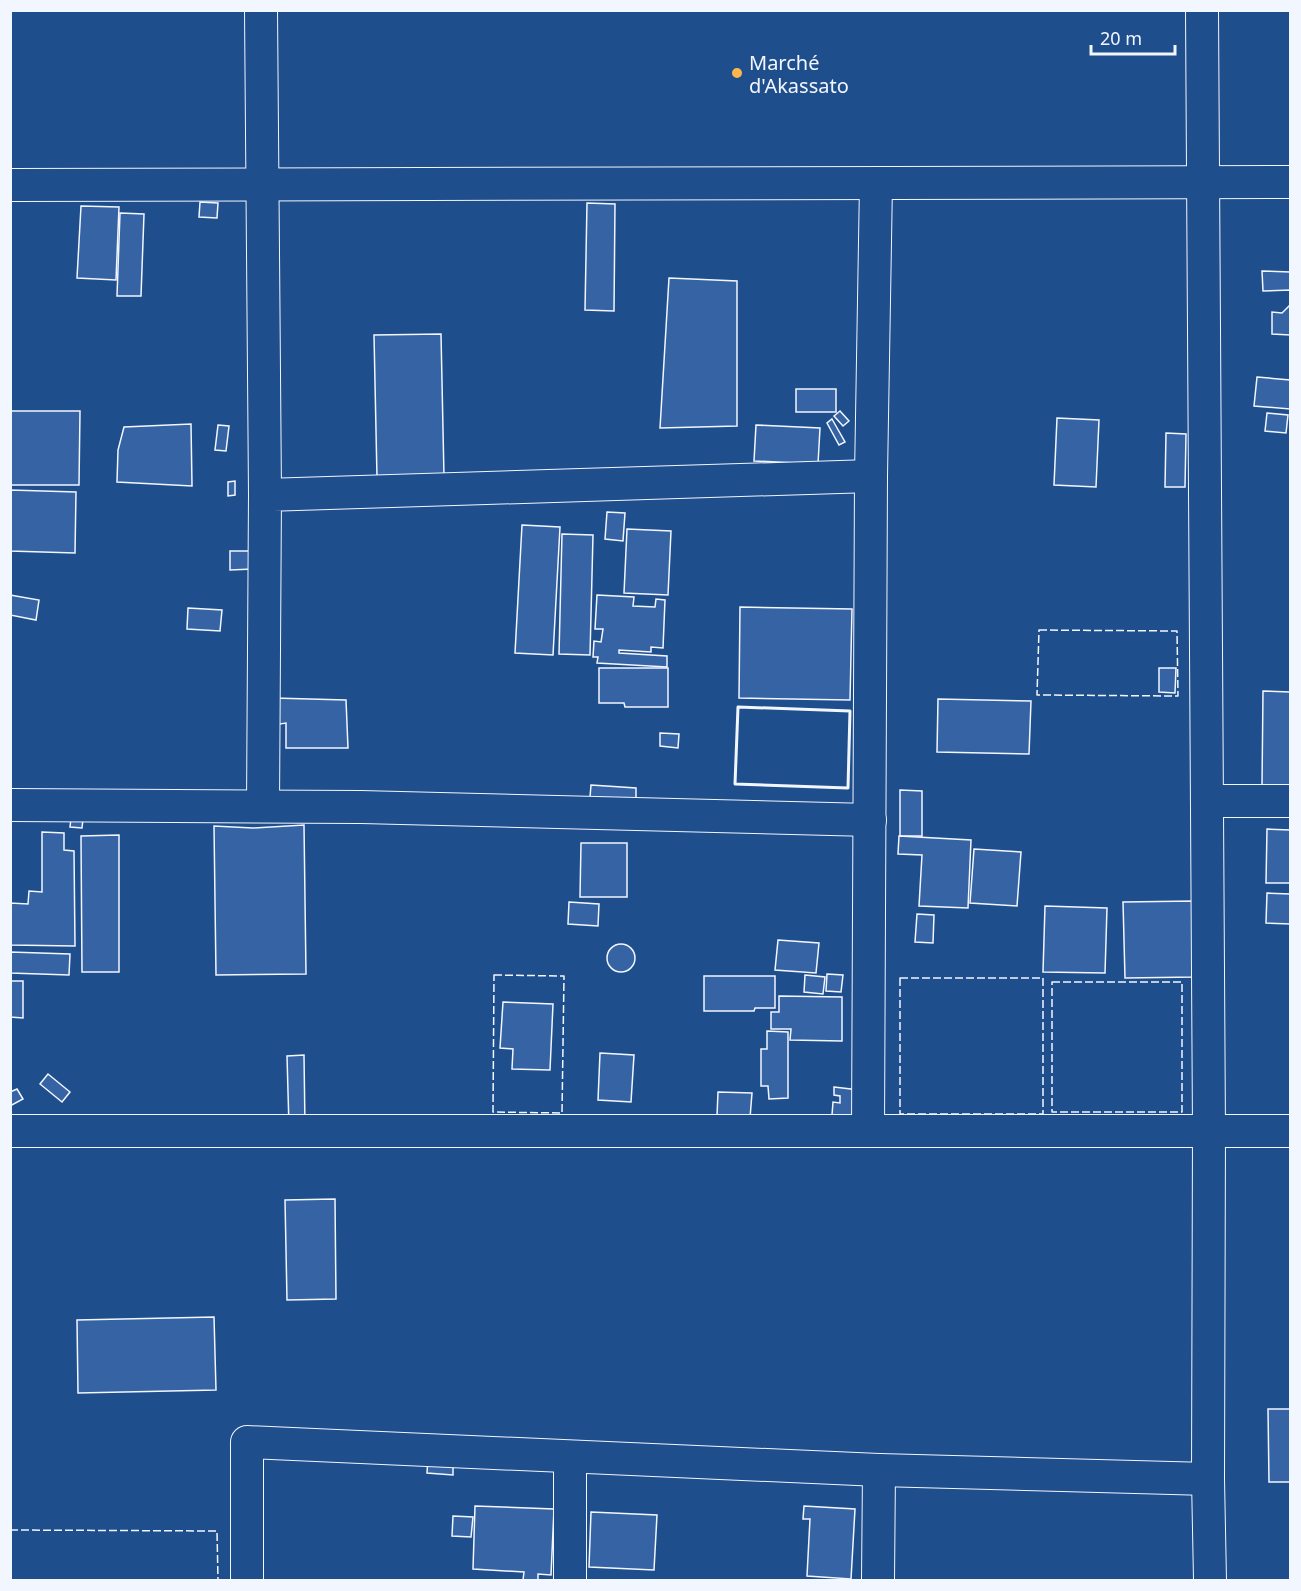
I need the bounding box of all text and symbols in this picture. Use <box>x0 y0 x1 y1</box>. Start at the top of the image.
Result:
scale bar <box>1091 18 1175 56</box>
text: 20 m <box>1100 26 1142 50</box>
place label: Marché d'Akassato <box>749 49 849 99</box>
marker: Marché d'Akassato <box>730 66 744 80</box>

